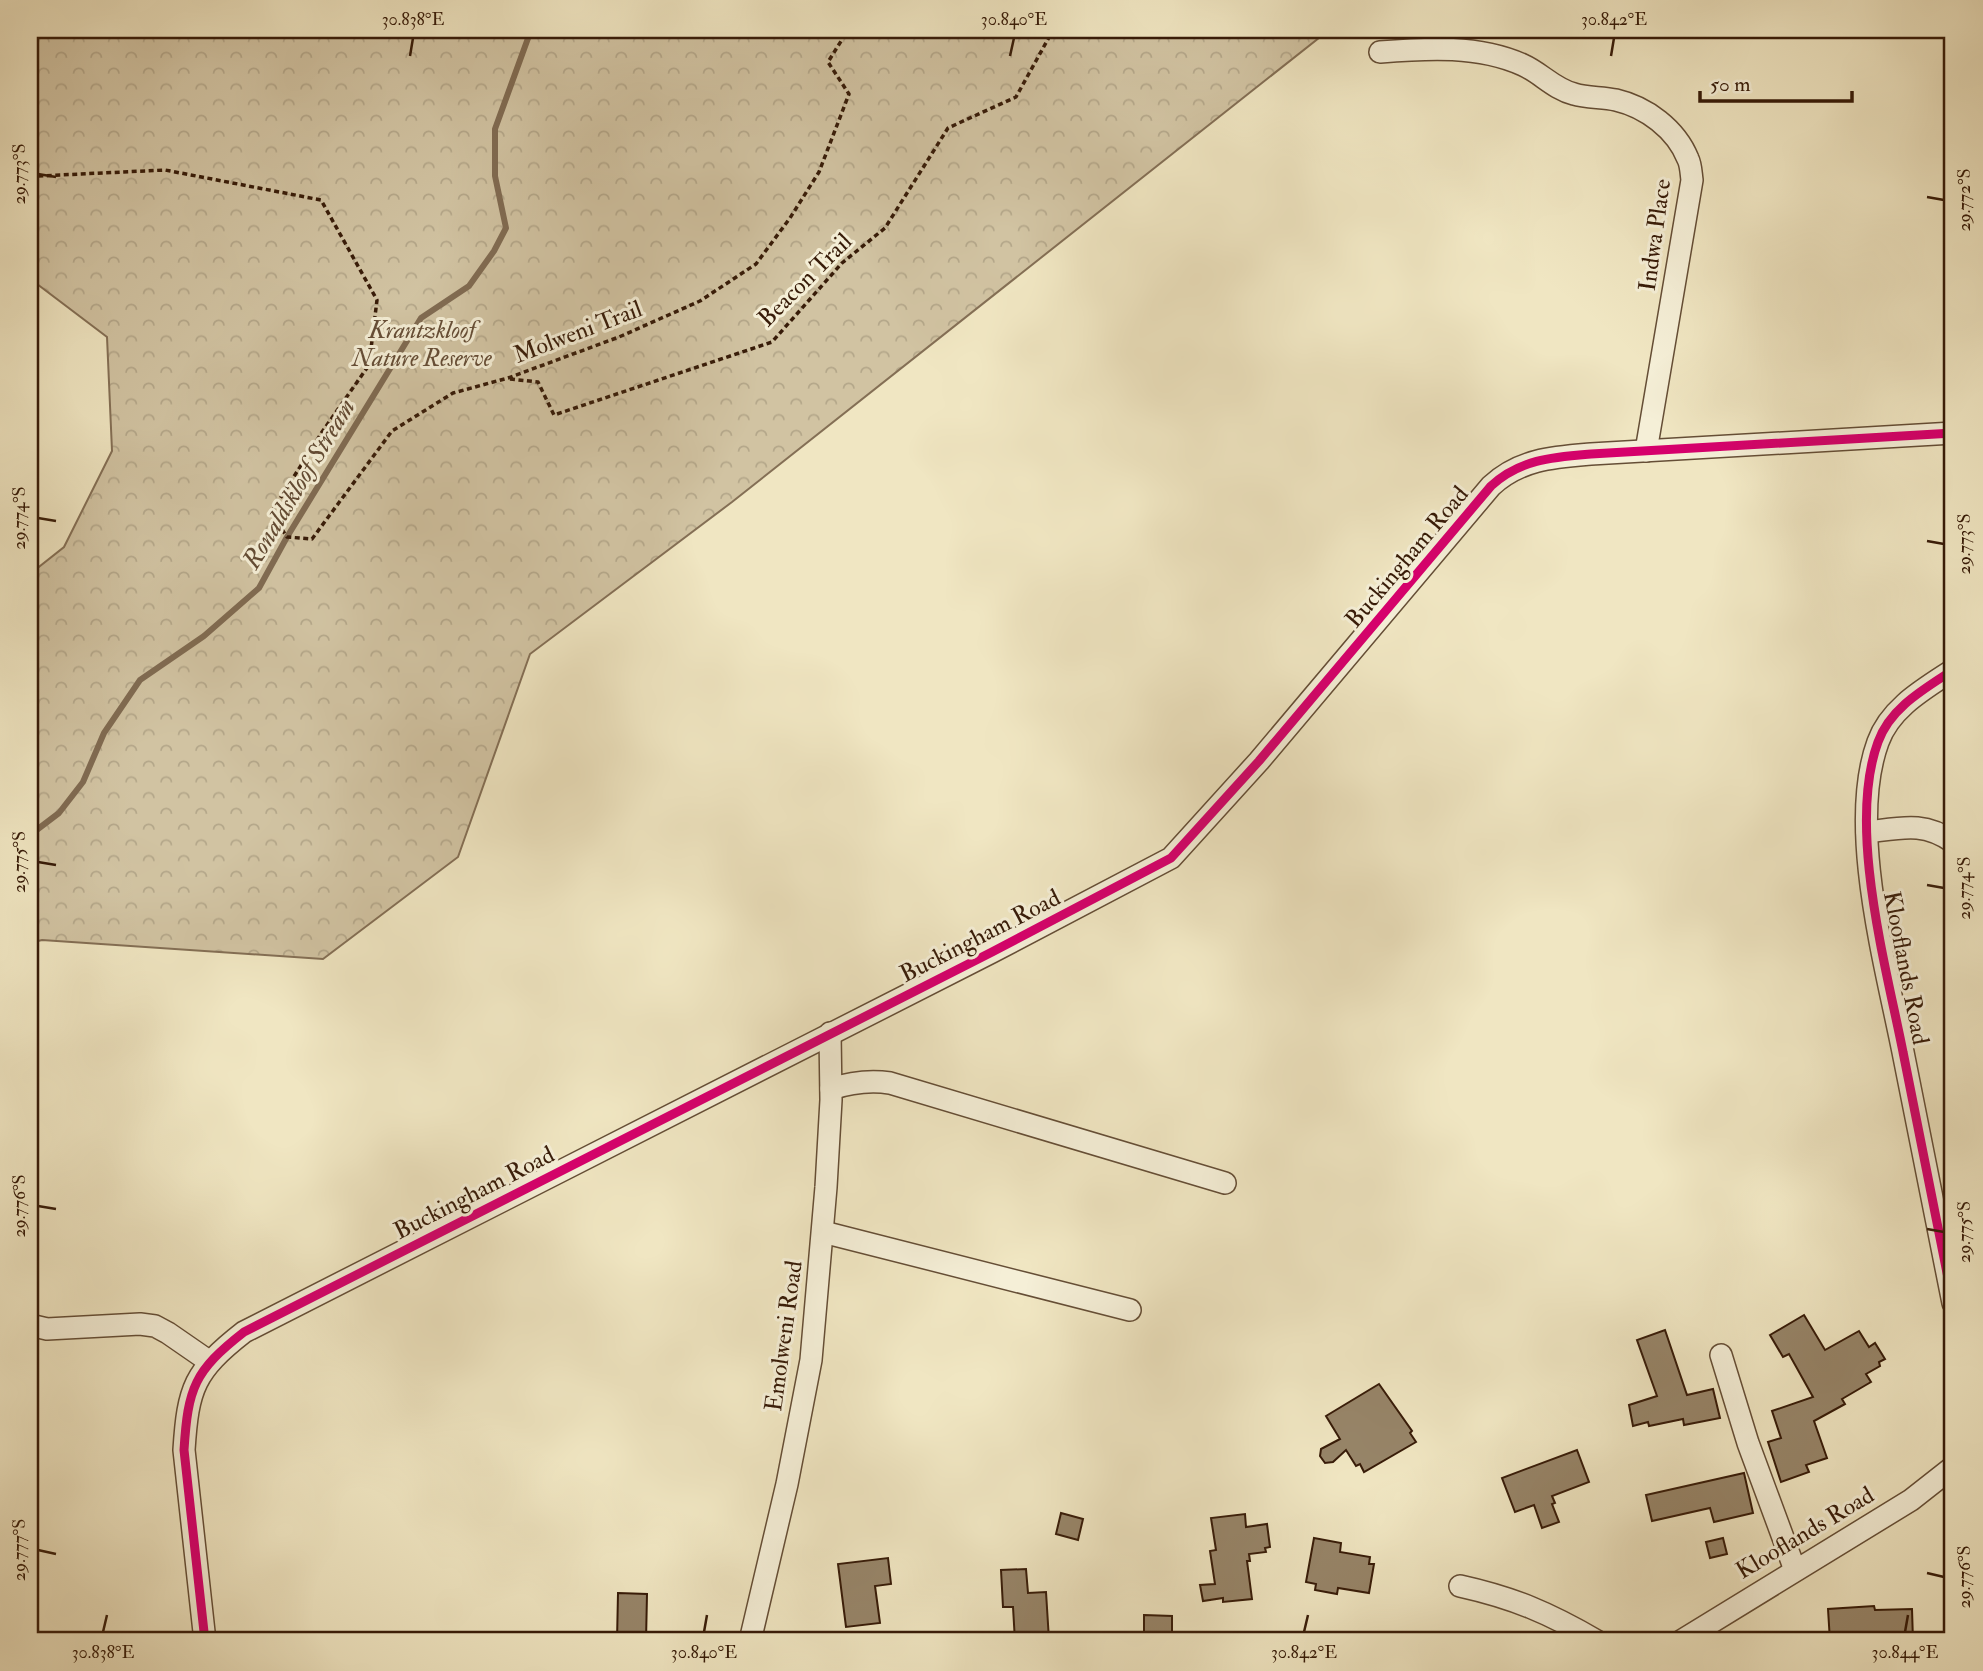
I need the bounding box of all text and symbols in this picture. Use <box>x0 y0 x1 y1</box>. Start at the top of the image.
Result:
text: 30.838°E <box>382 8 444 31</box>
text: 30.840°E <box>981 8 1047 31</box>
text: 30.842°E <box>1581 8 1647 31</box>
scale bar <box>1700 60 1852 104</box>
text: 50 m <box>1710 71 1751 98</box>
text: 29.773°S <box>8 144 31 204</box>
text: 29.772°S <box>1953 168 1976 232</box>
street label: Indwa Place <box>1632 177 1678 293</box>
street label: Beacon Trail <box>751 226 859 334</box>
street label: Molweni Trail <box>509 293 647 371</box>
park label: Krantzkloof Nature Reserve <box>350 315 493 374</box>
water label: Ronaldskloof Stream <box>235 393 362 576</box>
street label: Buckingham Road <box>1338 479 1476 634</box>
text: 29.774°S <box>8 486 31 550</box>
text: 29.773°S <box>1953 514 1976 574</box>
text: 29.775°S <box>8 831 31 893</box>
text: 29.774°S <box>1953 856 1976 920</box>
street label: Buckingham Road <box>894 882 1066 990</box>
street label: Klooflands Road <box>1876 889 1936 1048</box>
street label: Buckingham Road <box>388 1139 560 1247</box>
text: 29.776°S <box>8 1174 31 1238</box>
text: 29.775°S <box>1953 1201 1976 1263</box>
street label: Emolweni Road <box>758 1258 810 1413</box>
street label: Klooflands Road <box>1730 1479 1880 1586</box>
text: 29.777°S <box>8 1519 31 1581</box>
text: 29.776°S <box>1953 1545 1976 1609</box>
text: 30.838°E <box>72 1641 134 1664</box>
text: 30.840°E <box>671 1641 737 1664</box>
text: 30.842°E <box>1271 1641 1337 1664</box>
text: 30.844°E <box>1872 1641 1938 1664</box>

